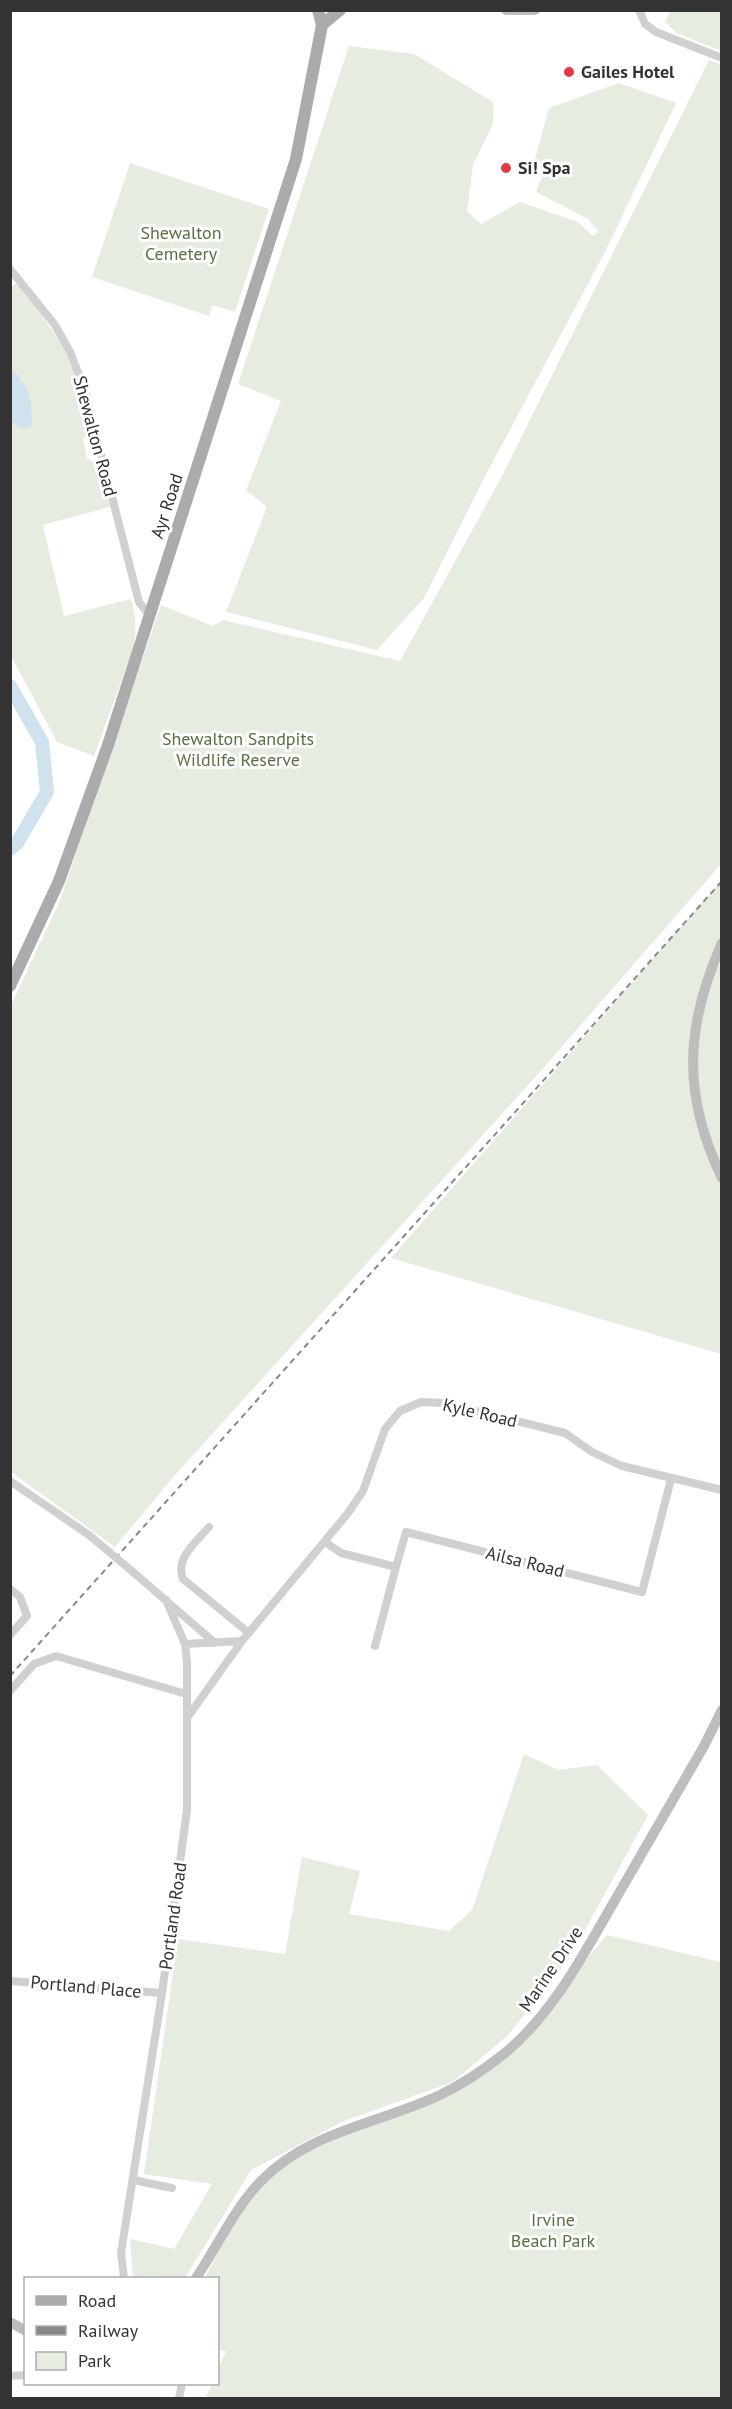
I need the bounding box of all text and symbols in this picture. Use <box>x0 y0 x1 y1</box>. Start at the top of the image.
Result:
place label: Gailes Hotel <box>581 60 675 83</box>
marker: Gailes Hotel <box>562 65 576 79</box>
place label: Si! Spa <box>518 156 570 179</box>
marker: Si! Spa <box>499 161 513 175</box>
park label: Shewalton Cemetery <box>140 221 222 265</box>
street label: Shewalton Road <box>68 373 123 499</box>
street label: Ayr Road <box>145 470 188 541</box>
park label: Shewalton Sandpits Wildlife Reserve <box>162 727 314 771</box>
street label: Kyle Road <box>441 1393 520 1432</box>
street label: Ailsa Road <box>484 1541 567 1582</box>
street label: Portland Road <box>154 1861 191 1971</box>
street label: Marine Drive <box>514 1922 588 2016</box>
street label: Portland Place <box>30 1970 143 2003</box>
park label: Irvine Beach Park <box>511 2208 596 2252</box>
legend <box>24 2277 219 2385</box>
text: Road <box>78 2289 116 2312</box>
text: Railway <box>78 2319 139 2342</box>
text: Park <box>78 2349 111 2372</box>

